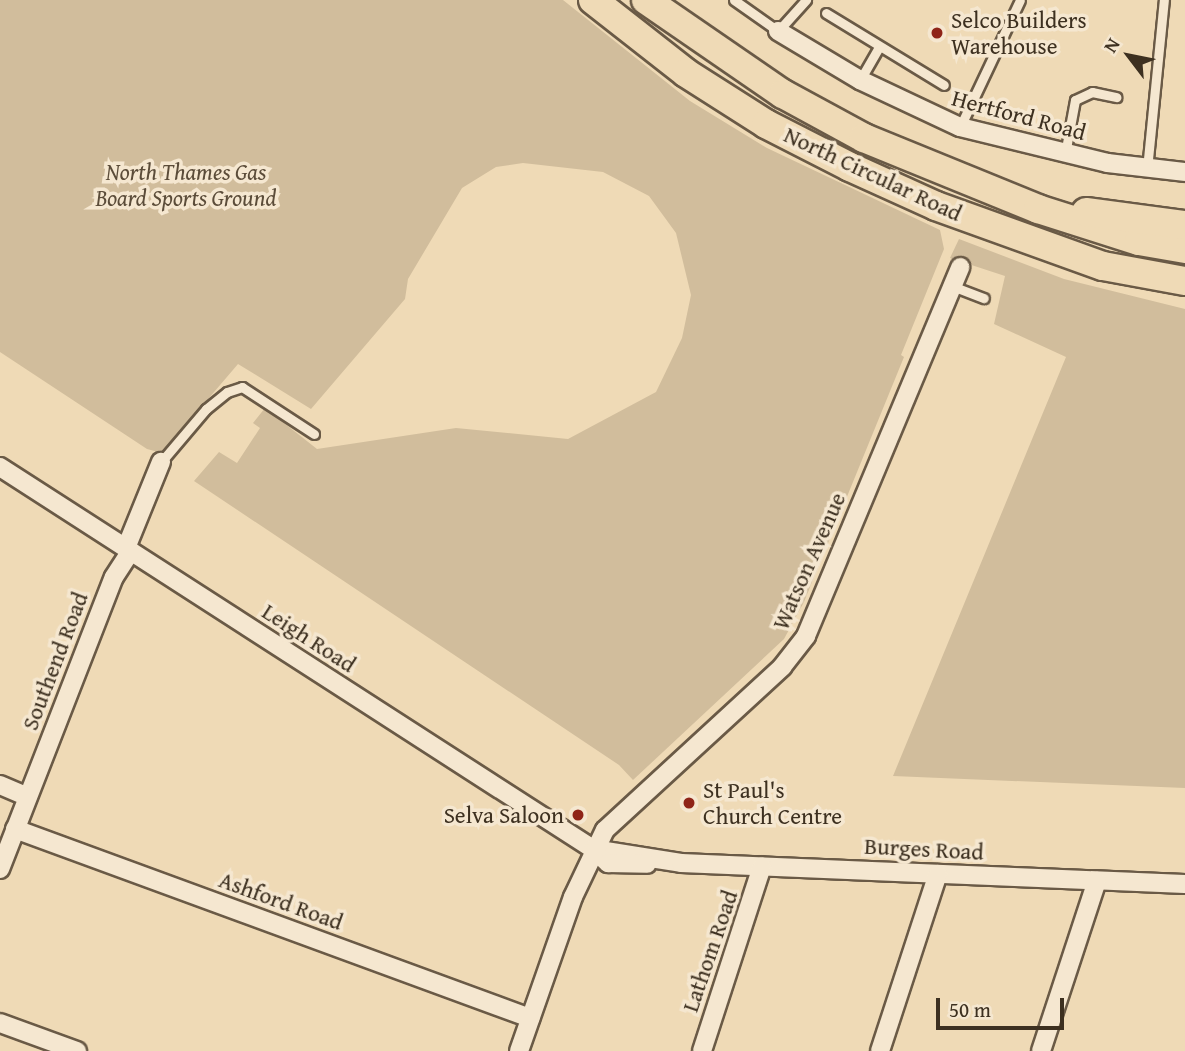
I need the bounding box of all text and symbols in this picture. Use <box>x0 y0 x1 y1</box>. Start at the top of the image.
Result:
place label: Selco Builders Warehouse <box>951 6 1087 60</box>
north arrow <box>1094 21 1164 91</box>
marker: Selco Builders Warehouse <box>929 25 945 41</box>
text: N <box>1096 32 1126 58</box>
street label: Hertford Road <box>949 84 1089 146</box>
street label: North Circular Road <box>780 121 966 227</box>
park label: North Thames Gas Board Sports Ground <box>96 158 276 212</box>
street label: Watson Avenue <box>766 488 852 634</box>
street label: Southend Road <box>16 588 94 734</box>
street label: Leigh Road <box>257 598 361 678</box>
place label: St Paul's Church Centre <box>703 776 842 830</box>
marker: St Paul's Church Centre <box>681 795 697 811</box>
place label: Selva Saloon <box>444 801 564 829</box>
marker: Selva Saloon <box>570 807 586 823</box>
street label: Burges Road <box>864 832 984 866</box>
street label: Ashford Road <box>215 866 347 936</box>
street label: Lathom Road <box>676 887 744 1015</box>
scale bar <box>940 984 1068 1028</box>
text: 50 m <box>949 994 991 1025</box>

